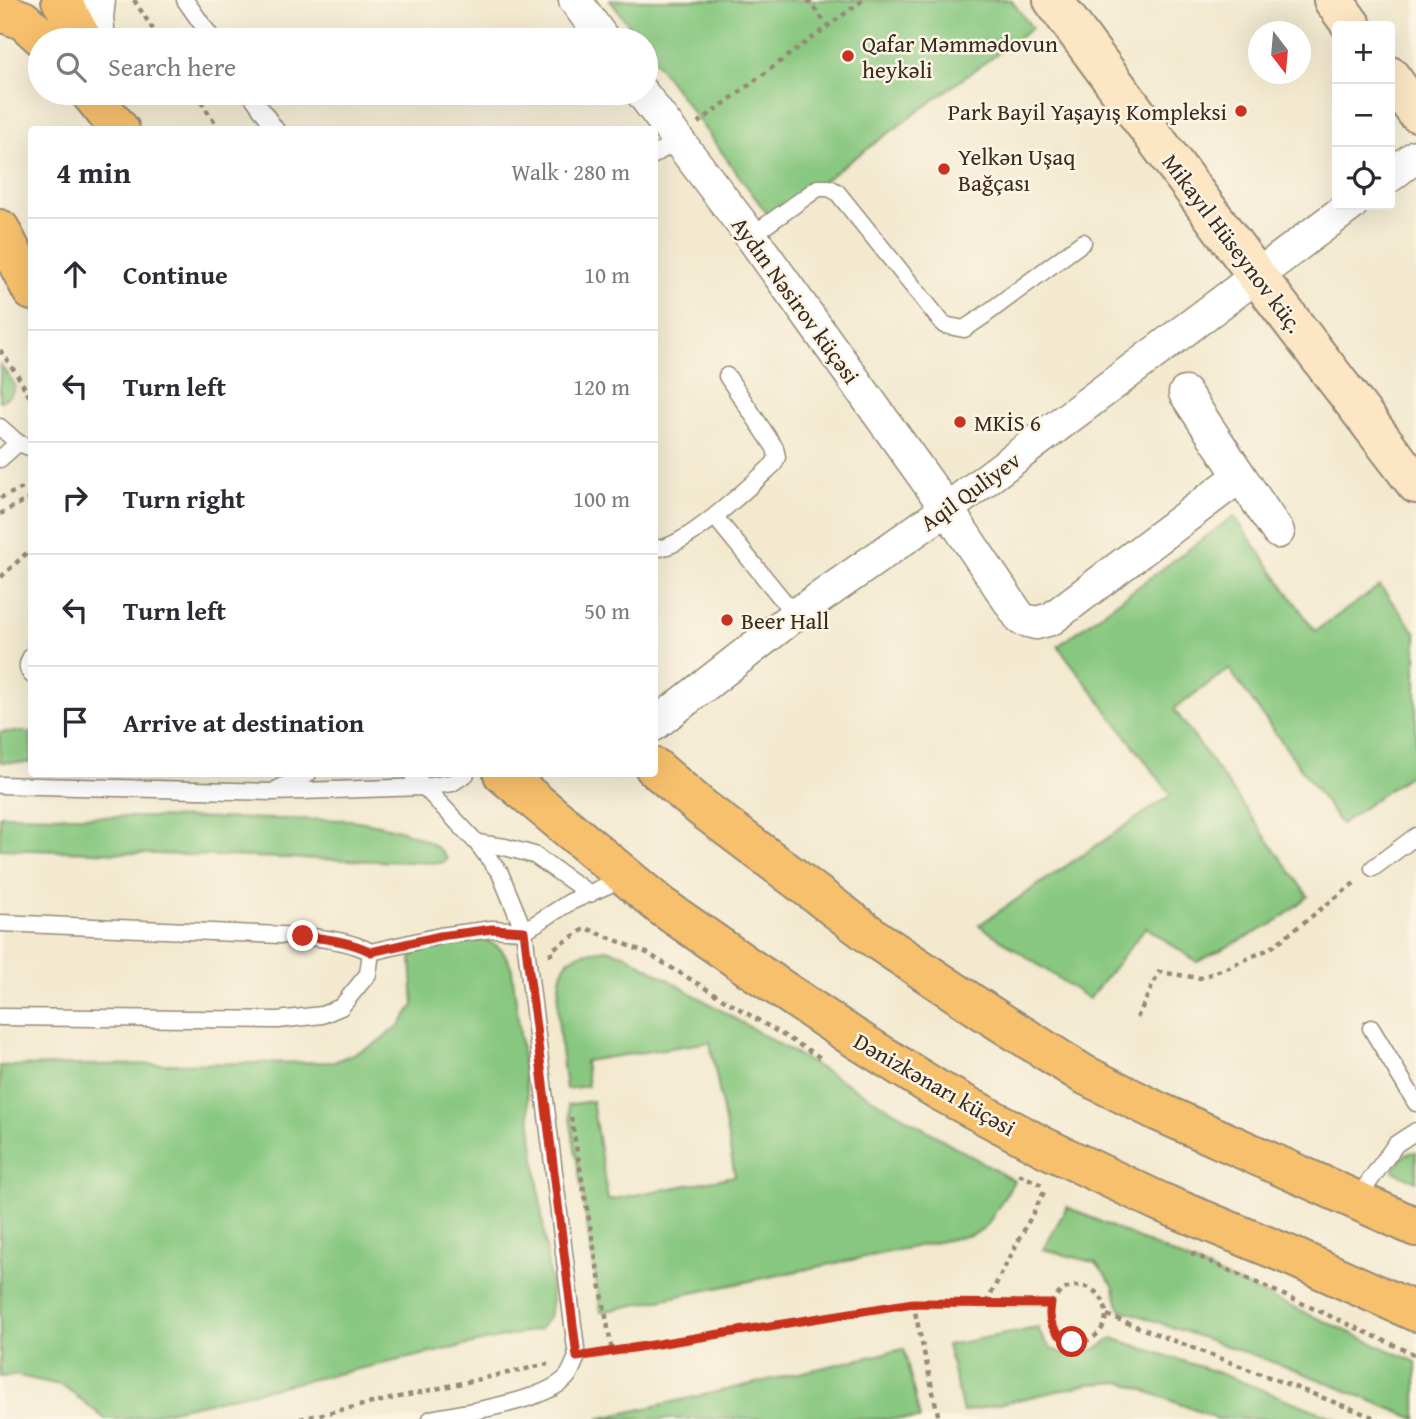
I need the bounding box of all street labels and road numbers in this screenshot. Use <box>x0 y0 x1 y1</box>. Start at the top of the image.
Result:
street label: Mikayıl Hüseynov küç. <box>1155 146 1311 340</box>
street label: Aydın Nəsirov küçəsi <box>724 209 868 391</box>
street label: Aqil Quliyev <box>913 443 1027 539</box>
street label: Dənizkənarı küçəsi <box>848 1024 1022 1144</box>

